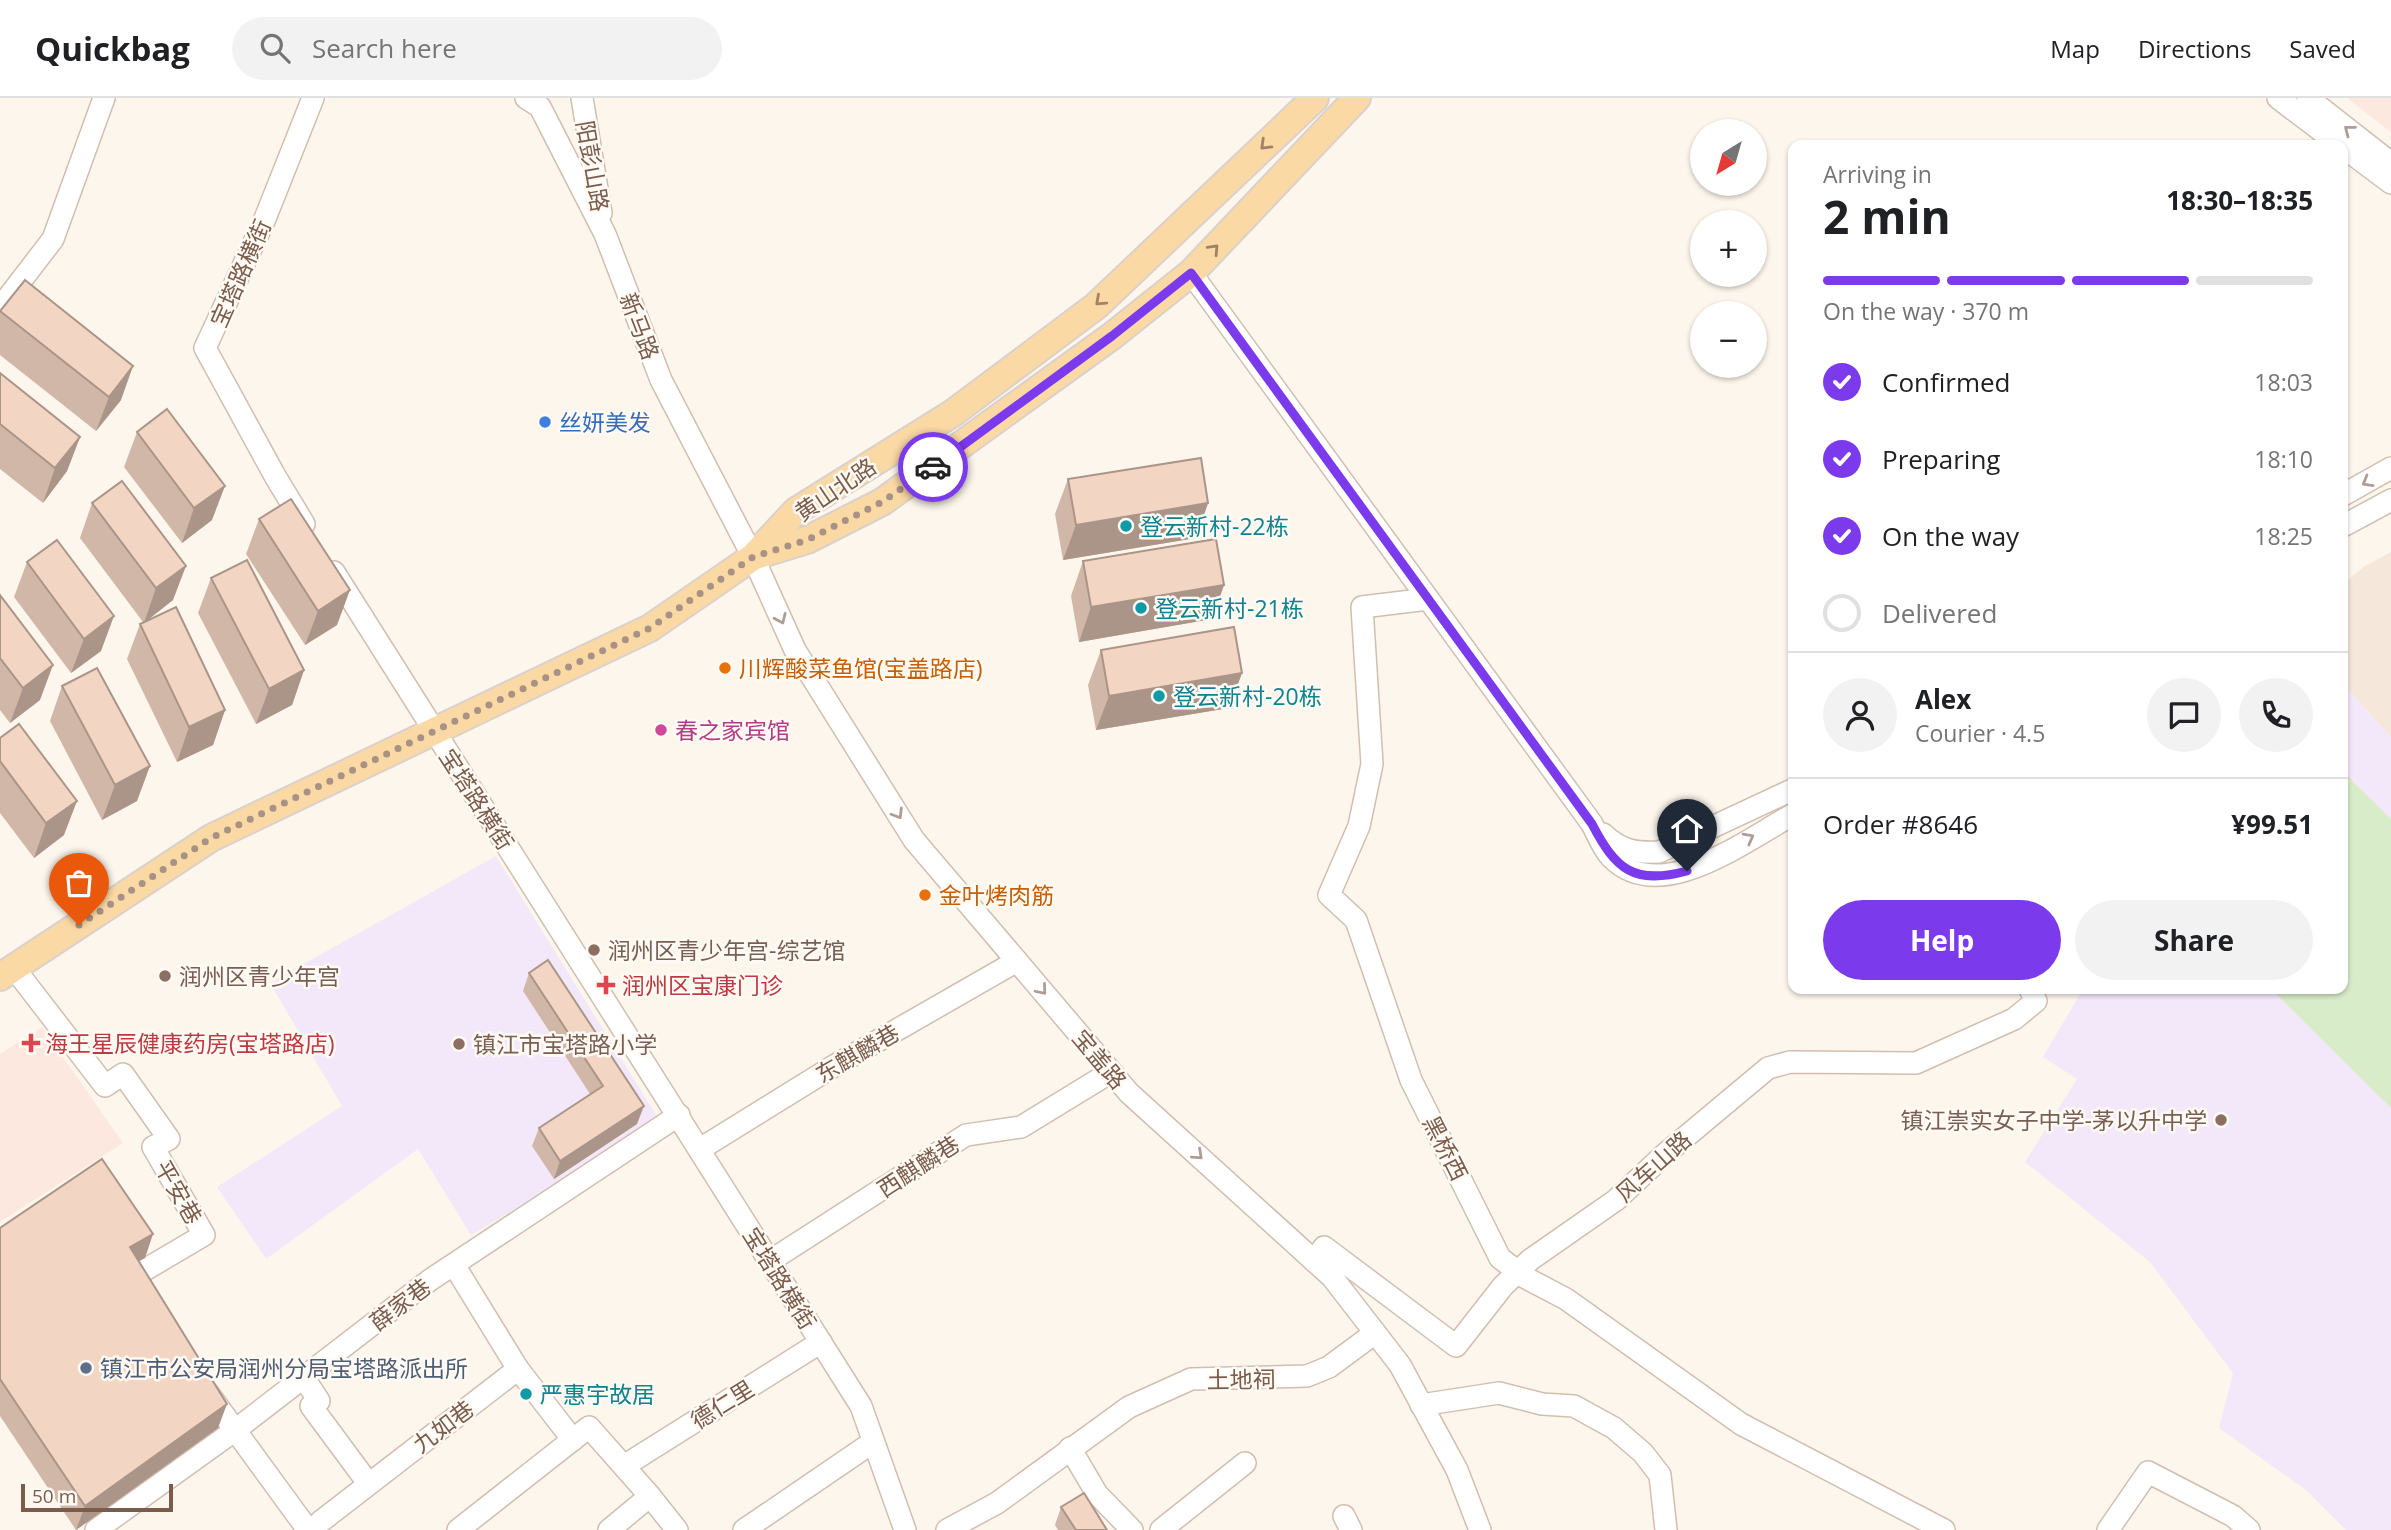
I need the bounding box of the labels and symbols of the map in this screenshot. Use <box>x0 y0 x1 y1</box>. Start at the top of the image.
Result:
street label: 阳彭山路 <box>569 118 617 214</box>
north arrow <box>1690 119 1768 196</box>
one-way arrow <box>2345 126 2357 139</box>
one-way arrow <box>1261 137 1274 149</box>
street label: 宝塔路横街 <box>202 214 278 332</box>
one-way arrow <box>1205 244 1218 257</box>
street label: 新马路 <box>613 288 667 364</box>
one-way arrow <box>1095 293 1108 306</box>
place label: 丝妍美发 <box>559 406 651 438</box>
marker: 丝妍美发 <box>537 414 553 430</box>
courier <box>898 432 968 502</box>
street label: 黄山北路 <box>788 450 882 528</box>
one-way arrow <box>2362 474 2374 487</box>
place label: 登云新村-22栋 <box>1140 510 1289 542</box>
marker: 登云新村-22栋 <box>1118 518 1134 534</box>
place label: 登云新村-21栋 <box>1155 592 1304 624</box>
marker: 登云新村-21栋 <box>1133 600 1149 616</box>
one-way arrow <box>773 612 787 624</box>
place label: 川辉酸菜鱼馆(宝盖路店) <box>739 652 983 684</box>
marker: 川辉酸菜鱼馆(宝盖路店) <box>717 660 733 676</box>
place label: 登云新村-20栋 <box>1173 680 1322 712</box>
marker: 登云新村-20栋 <box>1151 688 1167 704</box>
place label: 春之家宾馆 <box>675 714 790 746</box>
marker: 春之家宾馆 <box>653 722 669 738</box>
street label: 宝塔路横街 <box>432 742 522 856</box>
pin <box>1657 799 1717 871</box>
one-way arrow <box>890 806 903 819</box>
one-way arrow <box>1742 833 1754 846</box>
pin <box>49 853 109 925</box>
place label: 金叶烤肉筋 <box>939 879 1054 911</box>
marker: 金叶烤肉筋 <box>917 887 933 903</box>
place label: 润州区青少年宫-综艺馆 <box>608 934 845 966</box>
marker: 润州区青少年宫-综艺馆 <box>586 942 602 958</box>
place label: 润州区青少年宫 <box>179 960 340 992</box>
marker: 润州区青少年宫 <box>157 968 173 984</box>
place label: 润州区宝康门诊 <box>622 969 783 1001</box>
marker: 润州区宝康门诊 <box>596 975 616 995</box>
one-way arrow <box>1034 982 1046 995</box>
street label: 东麒麟巷 <box>809 1016 905 1090</box>
street label: 宝盖路 <box>1066 1022 1134 1096</box>
place label: 海王星辰健康药房(宝塔路店) <box>45 1027 335 1059</box>
place label: 镇江市宝塔路小学 <box>473 1028 657 1060</box>
marker: 海王星辰健康药房(宝塔路店) <box>23 1035 39 1051</box>
marker: 镇江市宝塔路小学 <box>451 1036 467 1052</box>
place label: 镇江崇实女子中学-茅以升中学 <box>1901 1104 2207 1136</box>
street label: 黑桥西 <box>1416 1110 1476 1186</box>
marker: 镇江崇实女子中学-茅以升中学 <box>2213 1112 2229 1128</box>
street label: 风车山路 <box>1608 1123 1698 1209</box>
street label: 西麒麟巷 <box>871 1128 965 1204</box>
one-way arrow <box>1189 1147 1202 1159</box>
street label: 平安巷 <box>148 1154 210 1230</box>
street label: 宝塔路横街 <box>736 1221 824 1335</box>
street label: 薛家巷 <box>363 1270 437 1338</box>
place label: 镇江市公安局润州分局宝塔路派出所 <box>100 1352 468 1384</box>
marker: 镇江市公安局润州分局宝塔路派出所 <box>78 1360 94 1376</box>
street label: 土地祠 <box>1206 1362 1276 1396</box>
street label: 德仁里 <box>684 1372 760 1436</box>
place label: 严惠宇故居 <box>540 1378 655 1410</box>
marker: 严惠宇故居 <box>518 1386 534 1402</box>
street label: 九如巷 <box>406 1392 480 1460</box>
scale bar <box>21 1481 173 1513</box>

